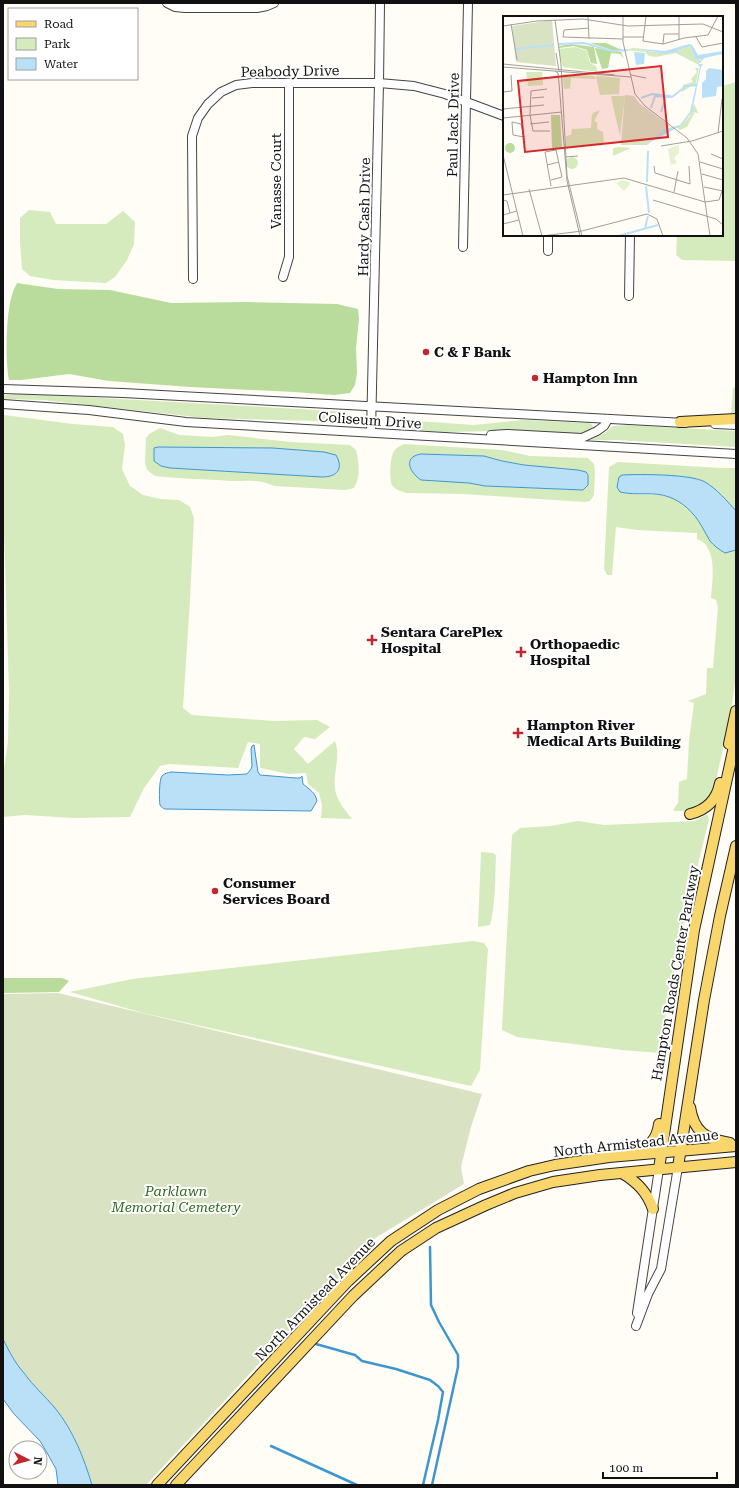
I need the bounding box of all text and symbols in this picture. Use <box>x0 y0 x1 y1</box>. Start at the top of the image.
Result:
legend <box>8 8 138 80</box>
inset map <box>503 16 723 236</box>
text: Road <box>44 17 74 31</box>
text: Park <box>44 37 71 51</box>
text: Water <box>44 57 78 71</box>
street label: Peabody Drive <box>240 62 340 80</box>
street label: Paul Jack Drive <box>444 72 462 177</box>
street label: Vanasse Court <box>268 133 284 229</box>
street label: Hardy Cash Drive <box>355 157 373 277</box>
place label: C & F Bank <box>434 344 511 360</box>
marker: C & F Bank <box>421 347 431 357</box>
place label: Hampton Inn <box>543 370 638 386</box>
marker: Hampton Inn <box>530 373 540 383</box>
street label: Coliseum Drive <box>318 408 422 432</box>
place label: Sentara CarePlex Hospital <box>381 624 503 656</box>
marker: Sentara CarePlex Hospital <box>366 634 378 646</box>
place label: Orthopaedic Hospital <box>530 636 620 668</box>
marker: Orthopaedic Hospital <box>515 646 527 658</box>
place label: Hampton River Medical Arts Building <box>527 717 681 749</box>
marker: Hampton River Medical Arts Building <box>512 727 524 739</box>
street label: Hampton Roads Center Parkway <box>648 863 702 1082</box>
place label: Consumer Services Board <box>223 875 330 907</box>
marker: Consumer Services Board <box>210 886 220 896</box>
street label: North Armistead Avenue <box>553 1126 720 1160</box>
park label: Parklawn Memorial Cemetery <box>111 1183 241 1215</box>
street label: North Armistead Avenue <box>252 1234 379 1364</box>
north arrow <box>8 1440 48 1480</box>
scale bar <box>603 1454 717 1480</box>
text: N <box>30 1456 44 1466</box>
text: 100 m <box>609 1461 643 1475</box>

